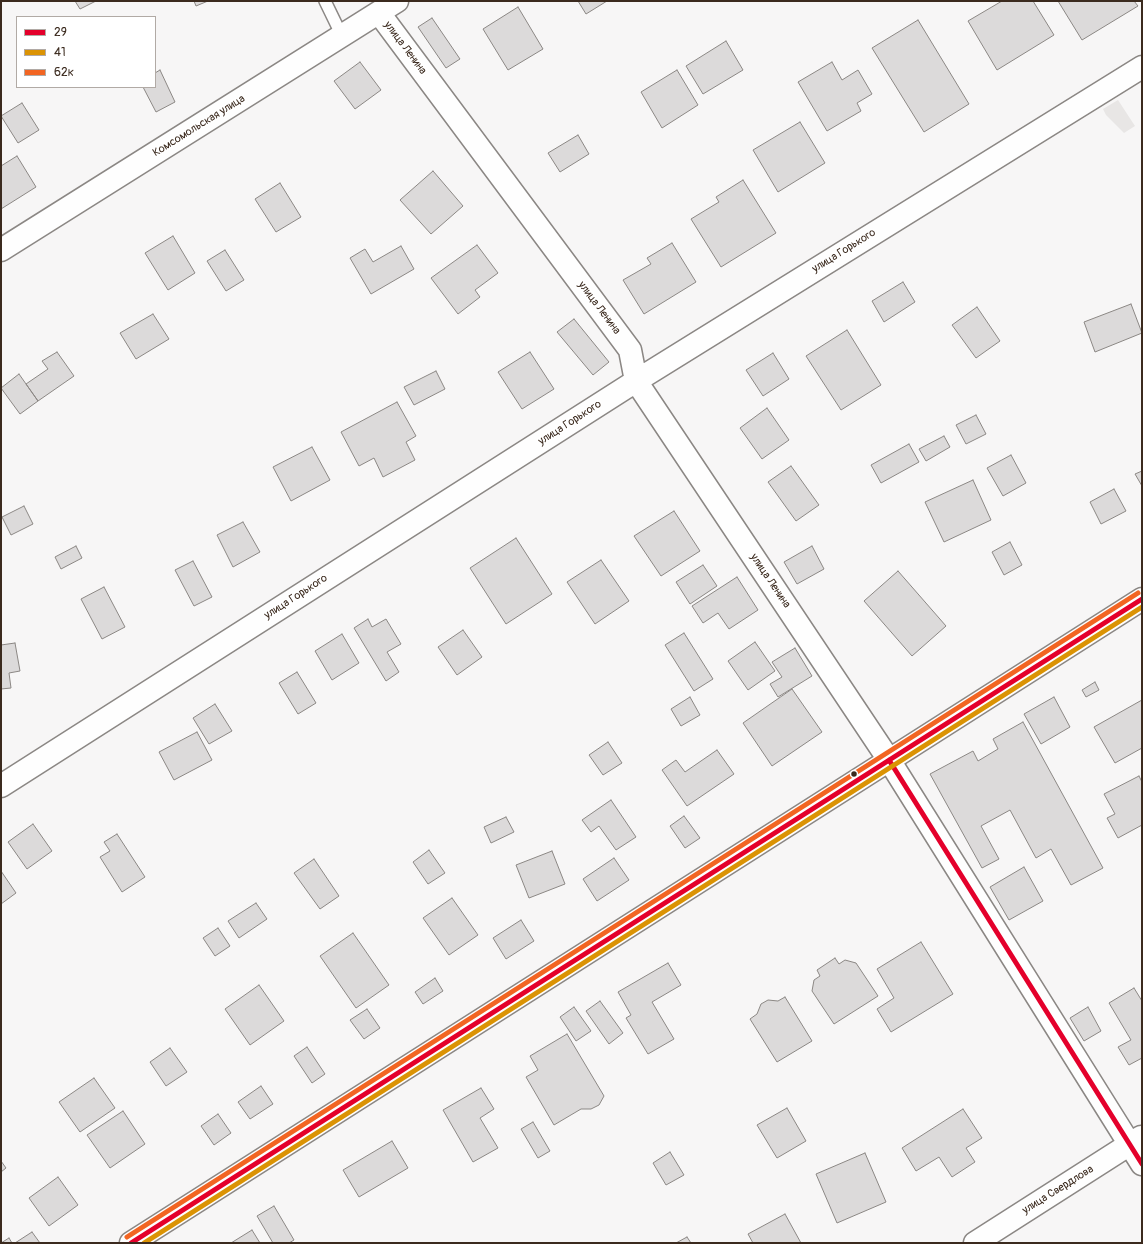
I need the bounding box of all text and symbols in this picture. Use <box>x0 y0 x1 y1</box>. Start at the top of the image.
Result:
legend <box>16 16 156 88</box>
street label: улица Ленина <box>381 19 429 77</box>
text: 29 <box>54 25 67 40</box>
text: 41 <box>54 45 66 60</box>
text: 62к <box>54 65 74 80</box>
street label: Комсомольская улица <box>150 92 248 160</box>
street label: улица Горького <box>810 226 878 276</box>
street label: улица Ленина <box>575 279 623 337</box>
street label: улица Горького <box>536 398 604 448</box>
street label: улица Ленина <box>747 551 793 611</box>
street label: улица Горького <box>262 572 330 622</box>
unlabelled marker <box>849 769 859 779</box>
street label: улица Свердлова <box>1020 1163 1096 1217</box>

